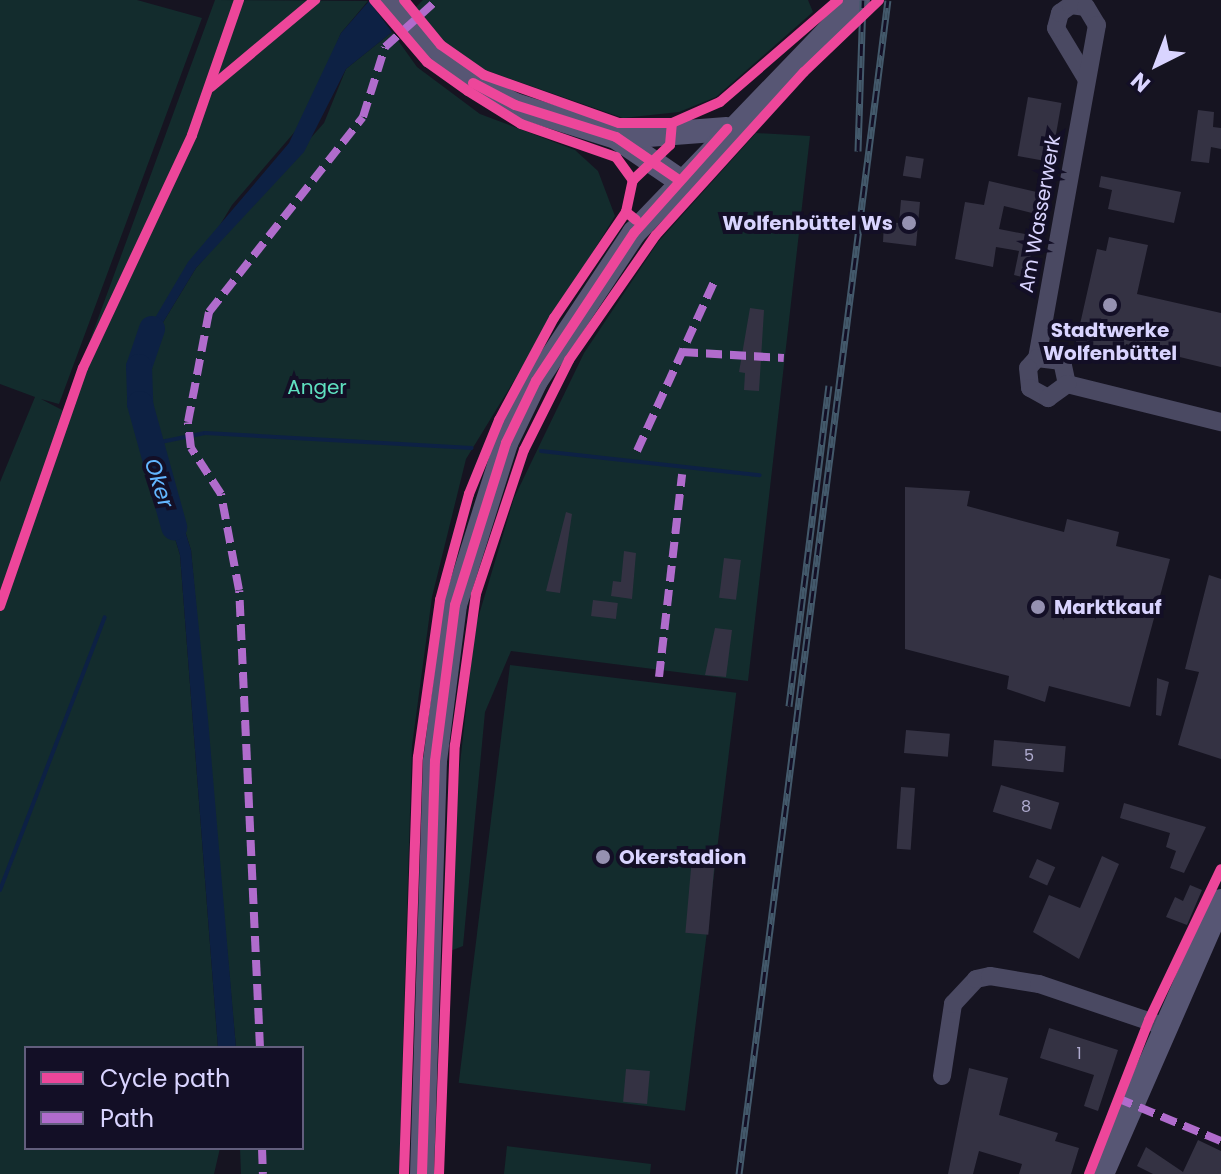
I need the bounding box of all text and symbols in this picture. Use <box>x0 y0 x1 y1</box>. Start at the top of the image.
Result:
north arrow <box>1117 24 1197 104</box>
text: N <box>1124 65 1157 99</box>
street label: Am Wasserwerk <box>1014 133 1066 295</box>
place label: Wolfenbüttel Ws <box>722 211 893 235</box>
marker: Wolfenbüttel Ws <box>900 214 918 232</box>
marker: Stadtwerke Wolfenbüttel <box>1101 296 1119 314</box>
place label: Stadtwerke Wolfenbüttel <box>1043 318 1177 365</box>
park label: Anger <box>287 375 347 399</box>
water label: Oker <box>139 455 179 511</box>
place label: Marktkauf <box>1054 595 1162 619</box>
marker: Marktkauf <box>1029 598 1047 616</box>
house number: 5 <box>1024 746 1034 766</box>
house number: 8 <box>1021 797 1031 817</box>
place label: Okerstadion <box>619 845 747 869</box>
marker: Okerstadion <box>594 848 612 866</box>
house number: 1 <box>1076 1044 1082 1064</box>
legend <box>24 1046 304 1150</box>
text: Cycle path <box>100 1062 230 1095</box>
text: Path <box>100 1102 154 1135</box>

